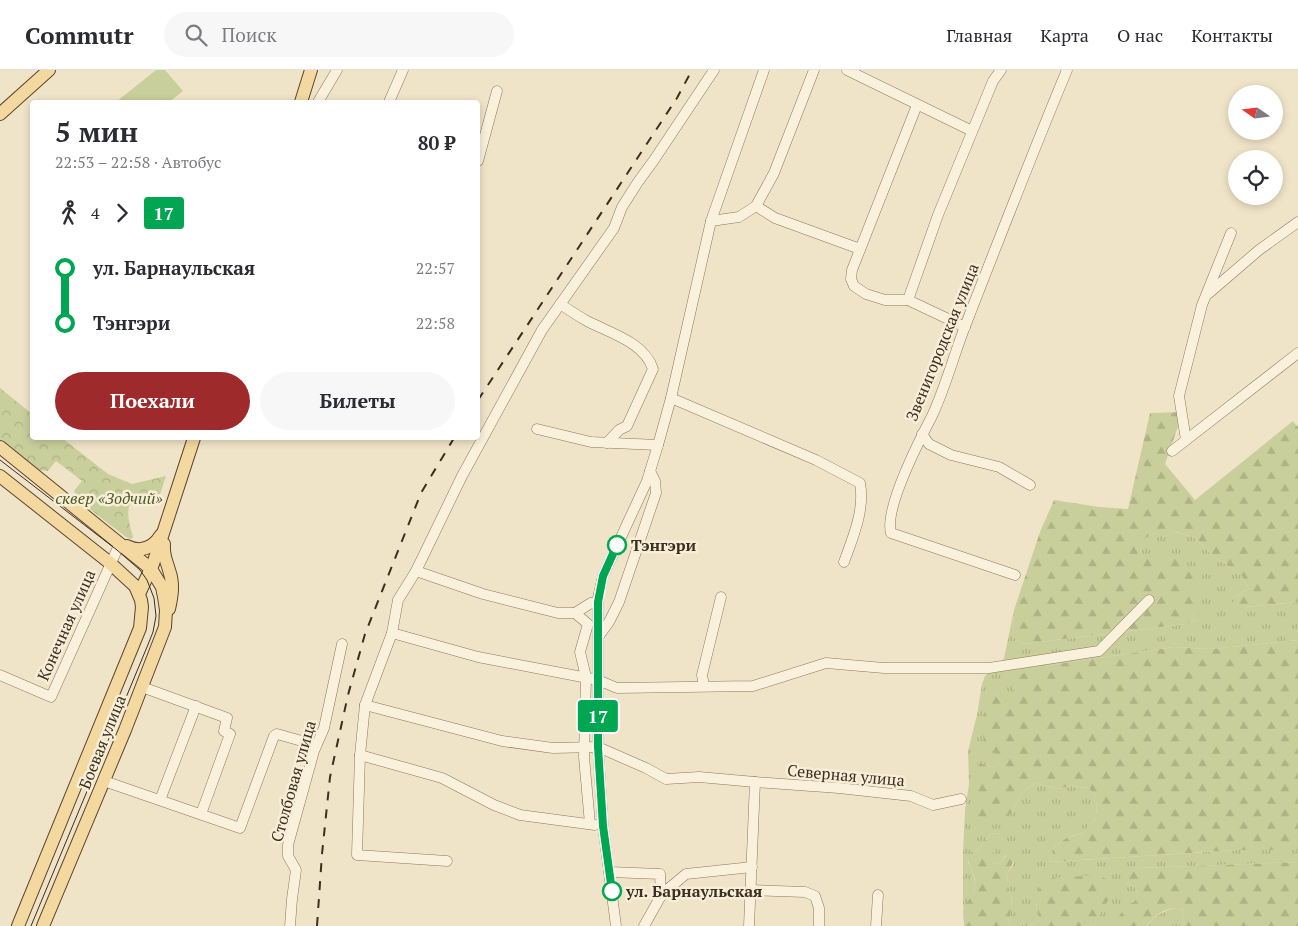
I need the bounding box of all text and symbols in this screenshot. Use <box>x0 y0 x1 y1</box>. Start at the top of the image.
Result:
search box <box>164 12 514 57</box>
text: Commutr <box>25 19 134 51</box>
icon: search <box>182 21 210 49</box>
text: Поиск <box>222 22 277 47</box>
text: Главная <box>946 23 1012 47</box>
text: Карта <box>1040 23 1089 47</box>
text: О нас <box>1117 23 1163 47</box>
text: Контакты <box>1191 23 1273 47</box>
north arrow <box>1228 85 1282 140</box>
map controls <box>1228 85 1283 205</box>
text: 5 мин <box>55 113 138 150</box>
text: 80 ₽ <box>418 130 455 155</box>
button: locate <box>1228 150 1283 205</box>
text: 22:53 – 22:58 · Автобус <box>55 151 221 173</box>
icon: walk <box>55 199 83 227</box>
icon: forward <box>108 199 136 227</box>
text: 17 <box>154 201 174 225</box>
text: 4 <box>91 202 100 224</box>
text: ул. Барнаульская <box>93 255 255 280</box>
text: 22:57 <box>416 257 455 279</box>
street label: Звенигородская улица <box>900 260 984 424</box>
text: Тэнгэри <box>93 310 170 335</box>
text: 22:58 <box>416 312 455 334</box>
button: Поехали <box>55 372 250 430</box>
button: Билеты <box>260 372 455 430</box>
park label: сквер «Зодчий» <box>55 487 163 509</box>
place label: Тэнгэри <box>631 534 696 556</box>
marker: Тэнгэри <box>607 535 627 555</box>
street label: Конечная улица <box>32 566 100 684</box>
street label: Боевая улица <box>73 692 131 792</box>
line badge: 17 <box>576 700 620 732</box>
text: 17 <box>588 704 608 728</box>
street label: Столбовая улица <box>265 718 321 844</box>
street label: Северная улица <box>786 759 906 791</box>
place label: ул. Барнаульская <box>625 880 762 902</box>
marker: ул. Барнаульская <box>602 881 622 901</box>

